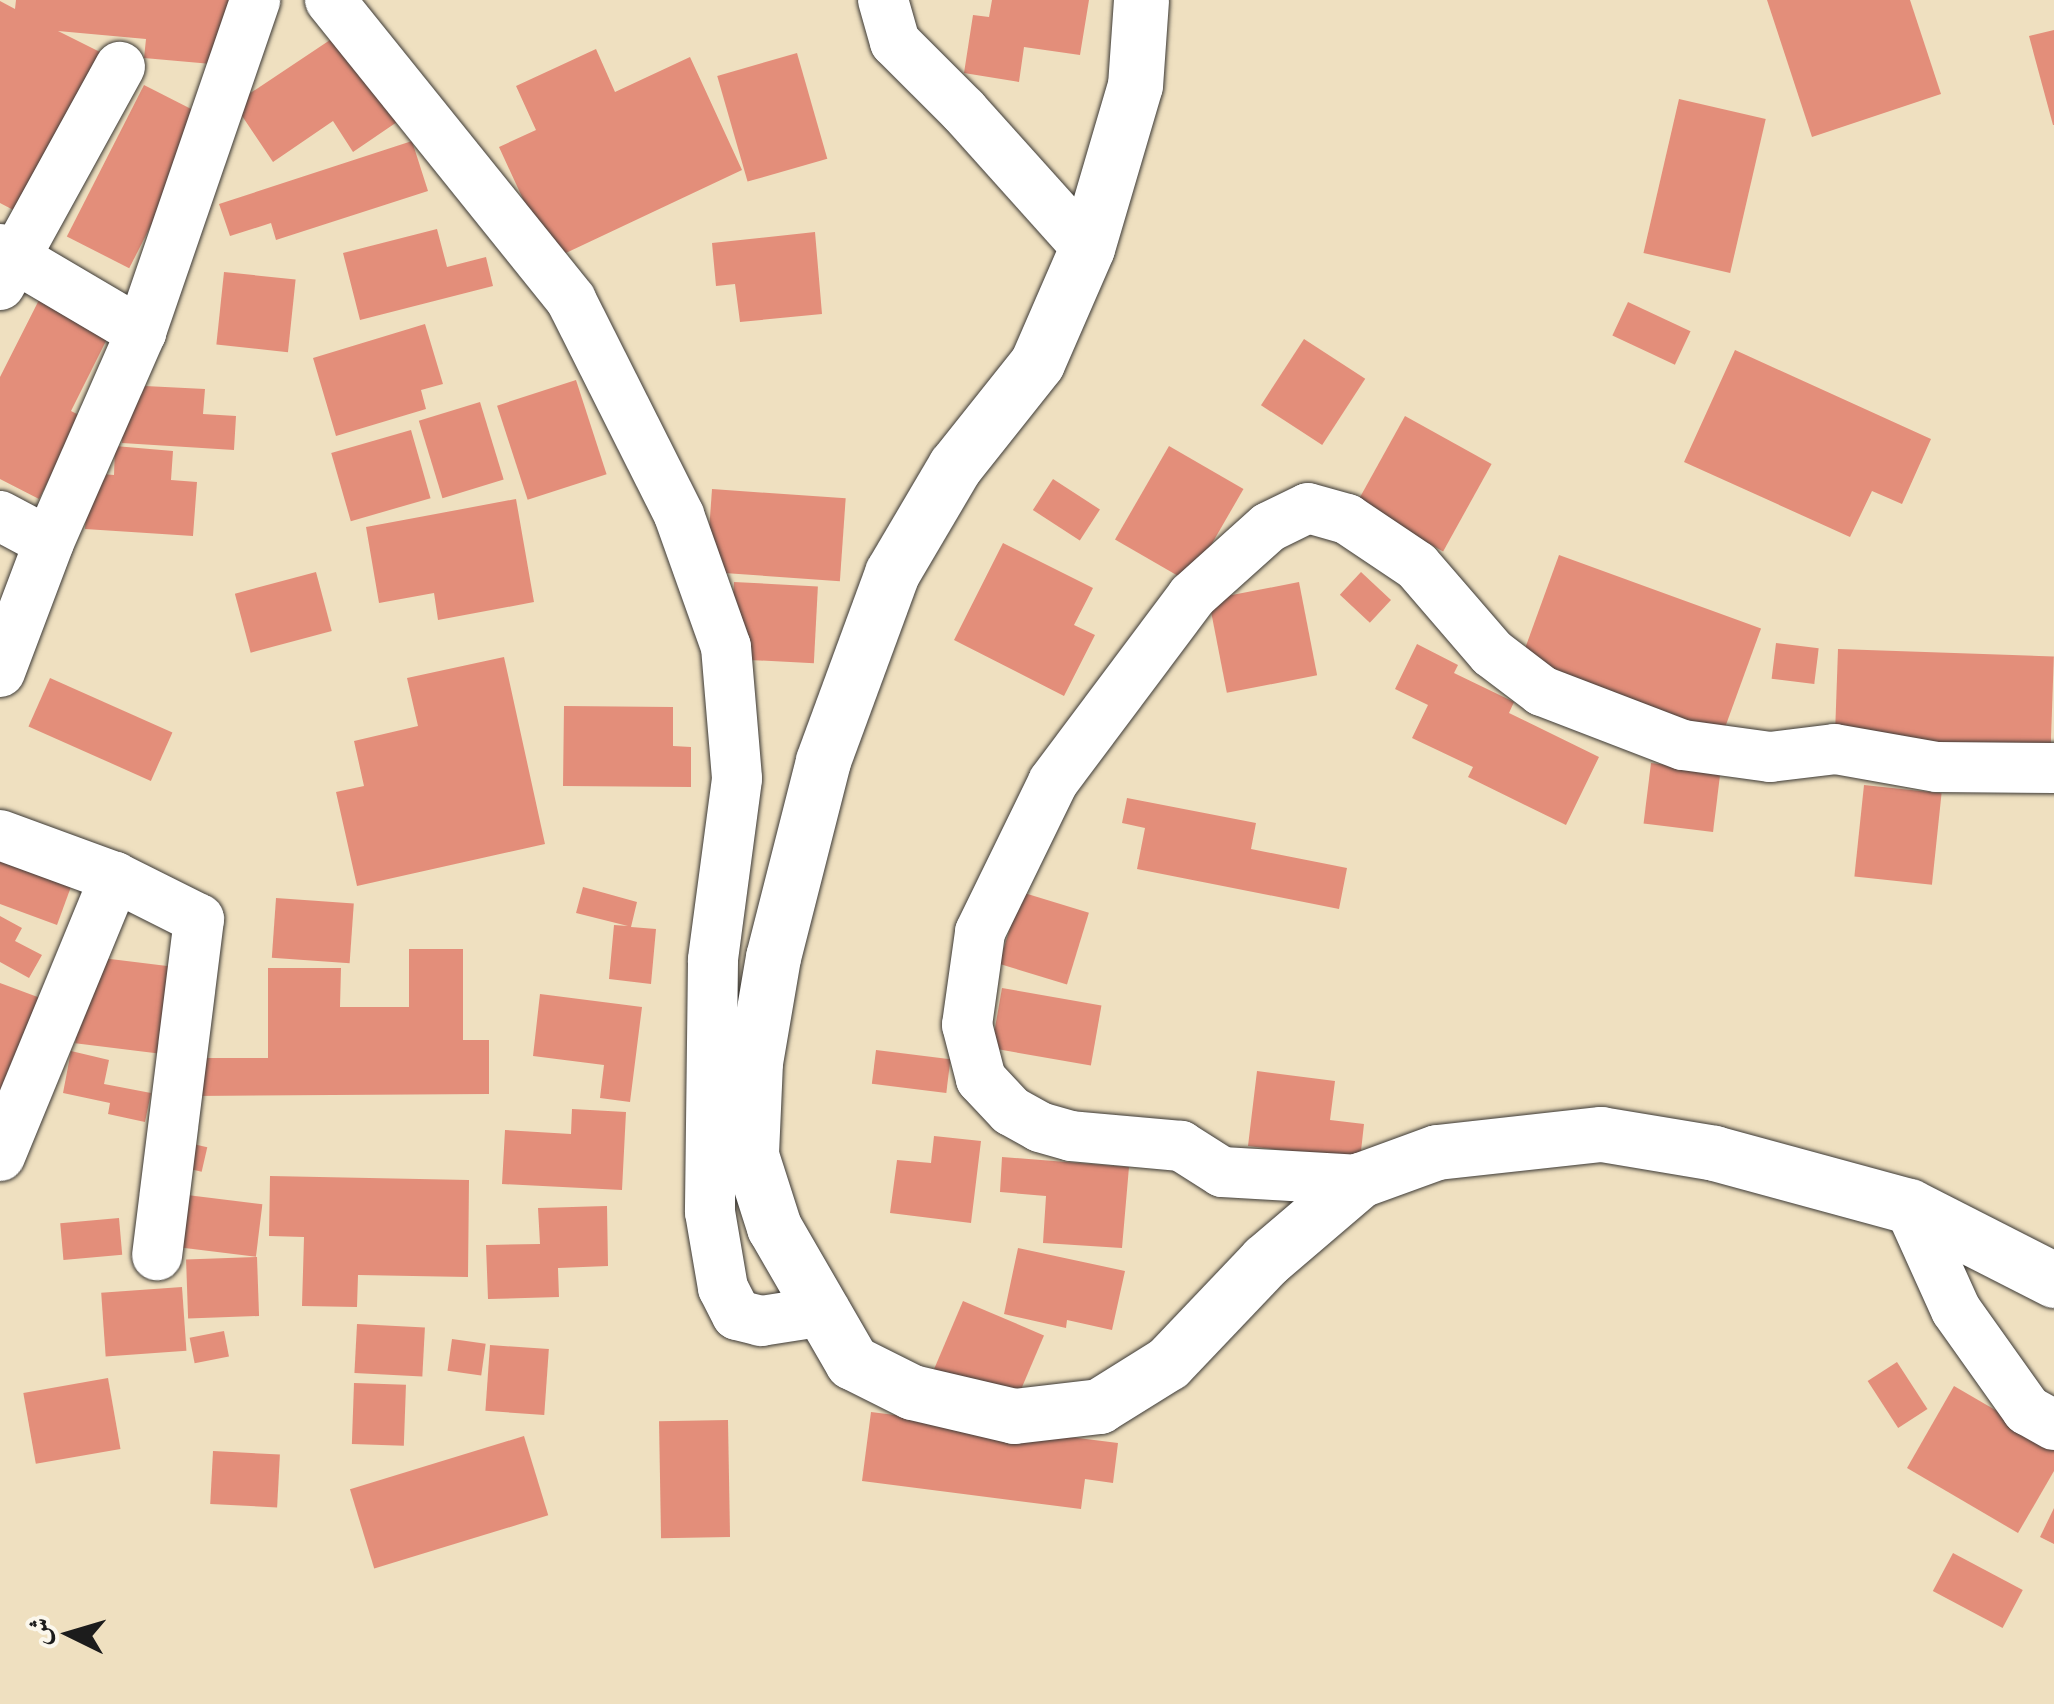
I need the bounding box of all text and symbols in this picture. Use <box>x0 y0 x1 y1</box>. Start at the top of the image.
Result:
north arrow <box>20 1584 120 1684</box>
text: ش <box>21 1616 58 1647</box>

